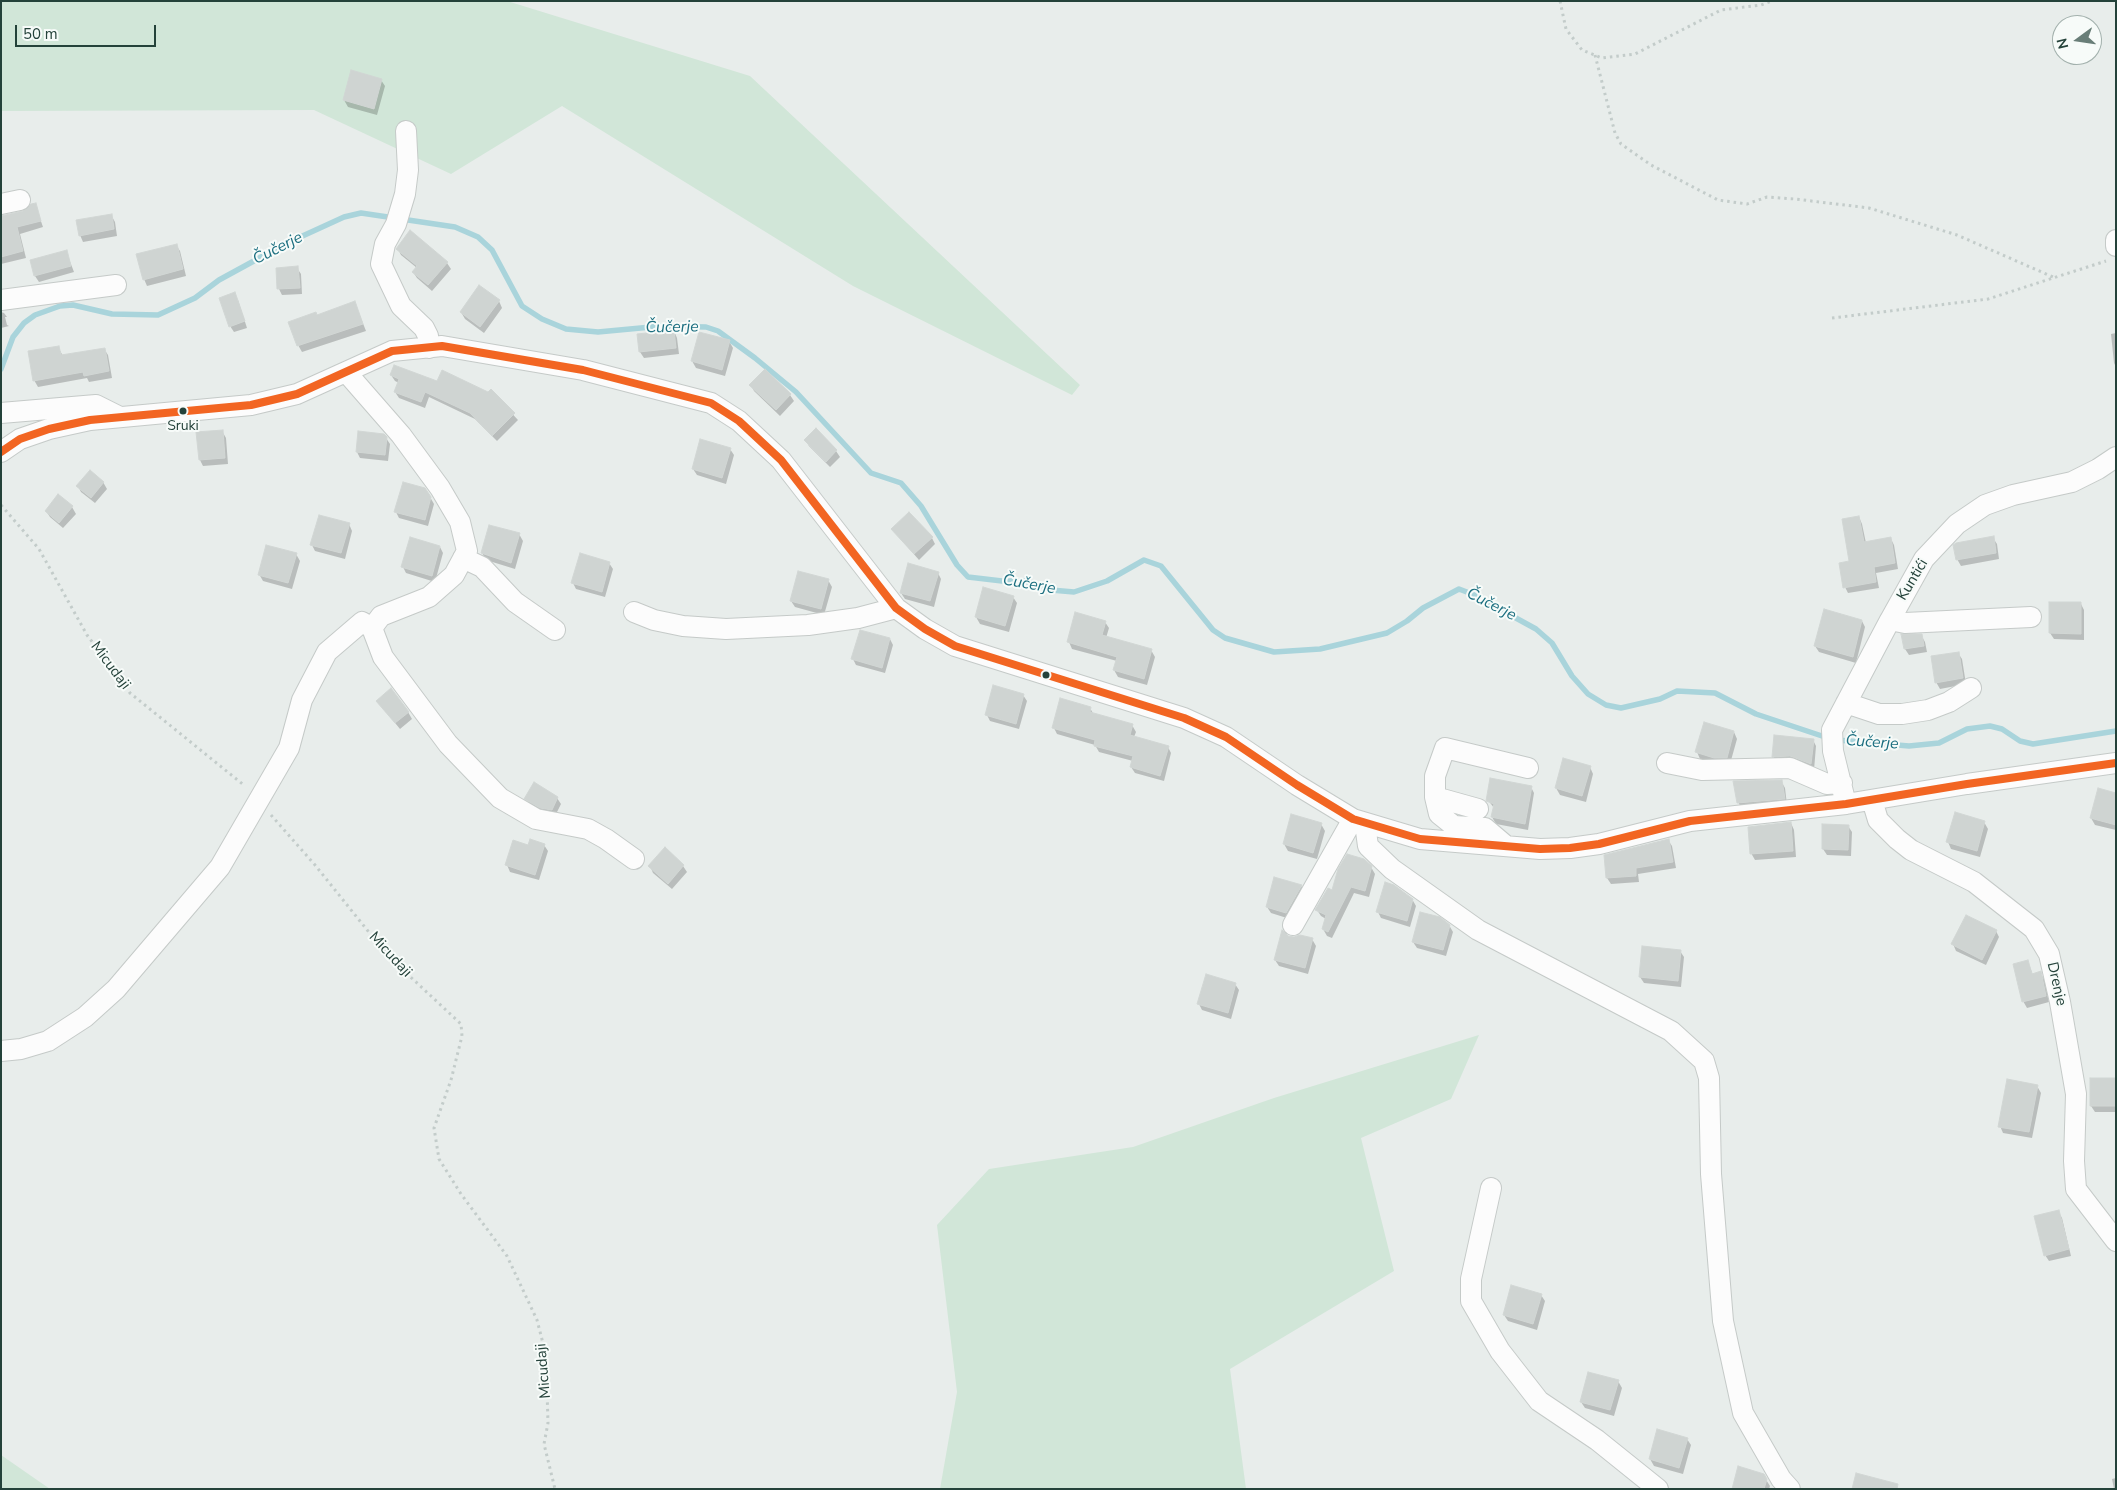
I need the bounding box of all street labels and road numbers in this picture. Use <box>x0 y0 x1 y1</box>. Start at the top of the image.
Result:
street label: Kuntići <box>1894 556 1932 604</box>
street label: Micudaji <box>86 638 134 694</box>
street label: Micudaji <box>365 929 415 981</box>
street label: Drenje <box>2042 960 2070 1008</box>
street label: Micudaji <box>533 1343 555 1399</box>

